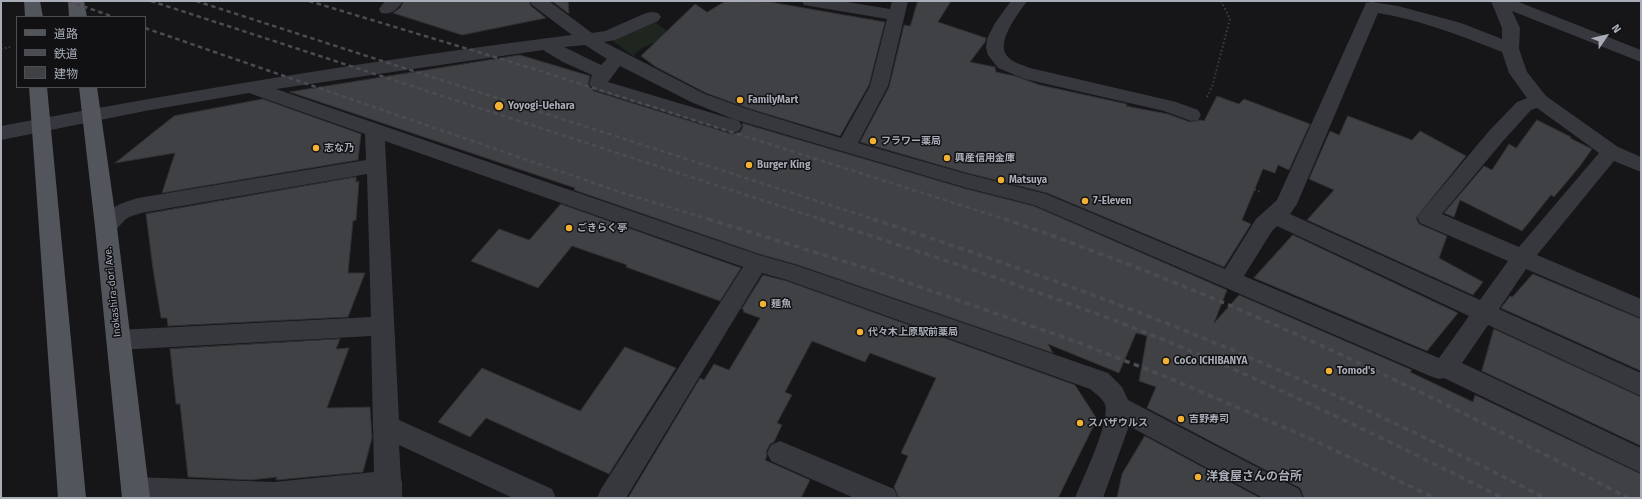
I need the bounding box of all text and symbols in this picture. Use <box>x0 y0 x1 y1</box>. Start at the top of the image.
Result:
legend <box>16 16 146 88</box>
north arrow <box>1586 16 1626 56</box>
text: N <box>1609 22 1624 36</box>
text: 道路 <box>54 27 78 41</box>
text: 鉄道 <box>54 47 78 61</box>
text: 建物 <box>54 67 78 81</box>
place label: FamilyMart <box>748 94 798 106</box>
marker: FamilyMart <box>735 95 745 105</box>
marker: Yoyogi-Uehara <box>493 100 505 112</box>
place label: Yoyogi-Uehara <box>508 100 575 112</box>
place label: フラワー薬局 <box>881 135 941 147</box>
marker: フラワー薬局 <box>868 136 878 146</box>
place label: 志な乃 <box>324 142 354 154</box>
marker: 志な乃 <box>311 143 321 153</box>
place label: 興産信用金庫 <box>955 152 1015 164</box>
marker: 興産信用金庫 <box>942 153 952 163</box>
place label: Burger King <box>757 159 810 171</box>
marker: Burger King <box>744 160 754 170</box>
place label: Matsuya <box>1009 174 1047 186</box>
marker: Matsuya <box>996 175 1006 185</box>
place label: 7-Eleven <box>1093 195 1132 207</box>
marker: 7-Eleven <box>1080 196 1090 206</box>
place label: ごきらく亭 <box>577 222 627 234</box>
marker: ごきらく亭 <box>564 223 574 233</box>
street label: Inokashira-dori Ave. <box>102 246 124 338</box>
place label: 麺魚 <box>771 298 791 310</box>
marker: 麺魚 <box>758 299 768 309</box>
place label: 代々木上原駅前薬局 <box>868 326 958 338</box>
marker: 代々木上原駅前薬局 <box>855 327 865 337</box>
place label: CoCo ICHIBANYA <box>1174 355 1247 367</box>
marker: CoCo ICHIBANYA <box>1161 356 1171 366</box>
place label: Tomod's <box>1337 365 1375 377</box>
marker: Tomod's <box>1324 366 1334 376</box>
place label: 吉野寿司 <box>1189 413 1229 425</box>
marker: 吉野寿司 <box>1176 414 1186 424</box>
place label: スパザウルス <box>1088 417 1148 429</box>
marker: スパザウルス <box>1075 418 1085 428</box>
place label: 洋食屋さんの台所 <box>1206 470 1302 484</box>
marker: 洋食屋さんの台所 <box>1193 472 1203 482</box>

